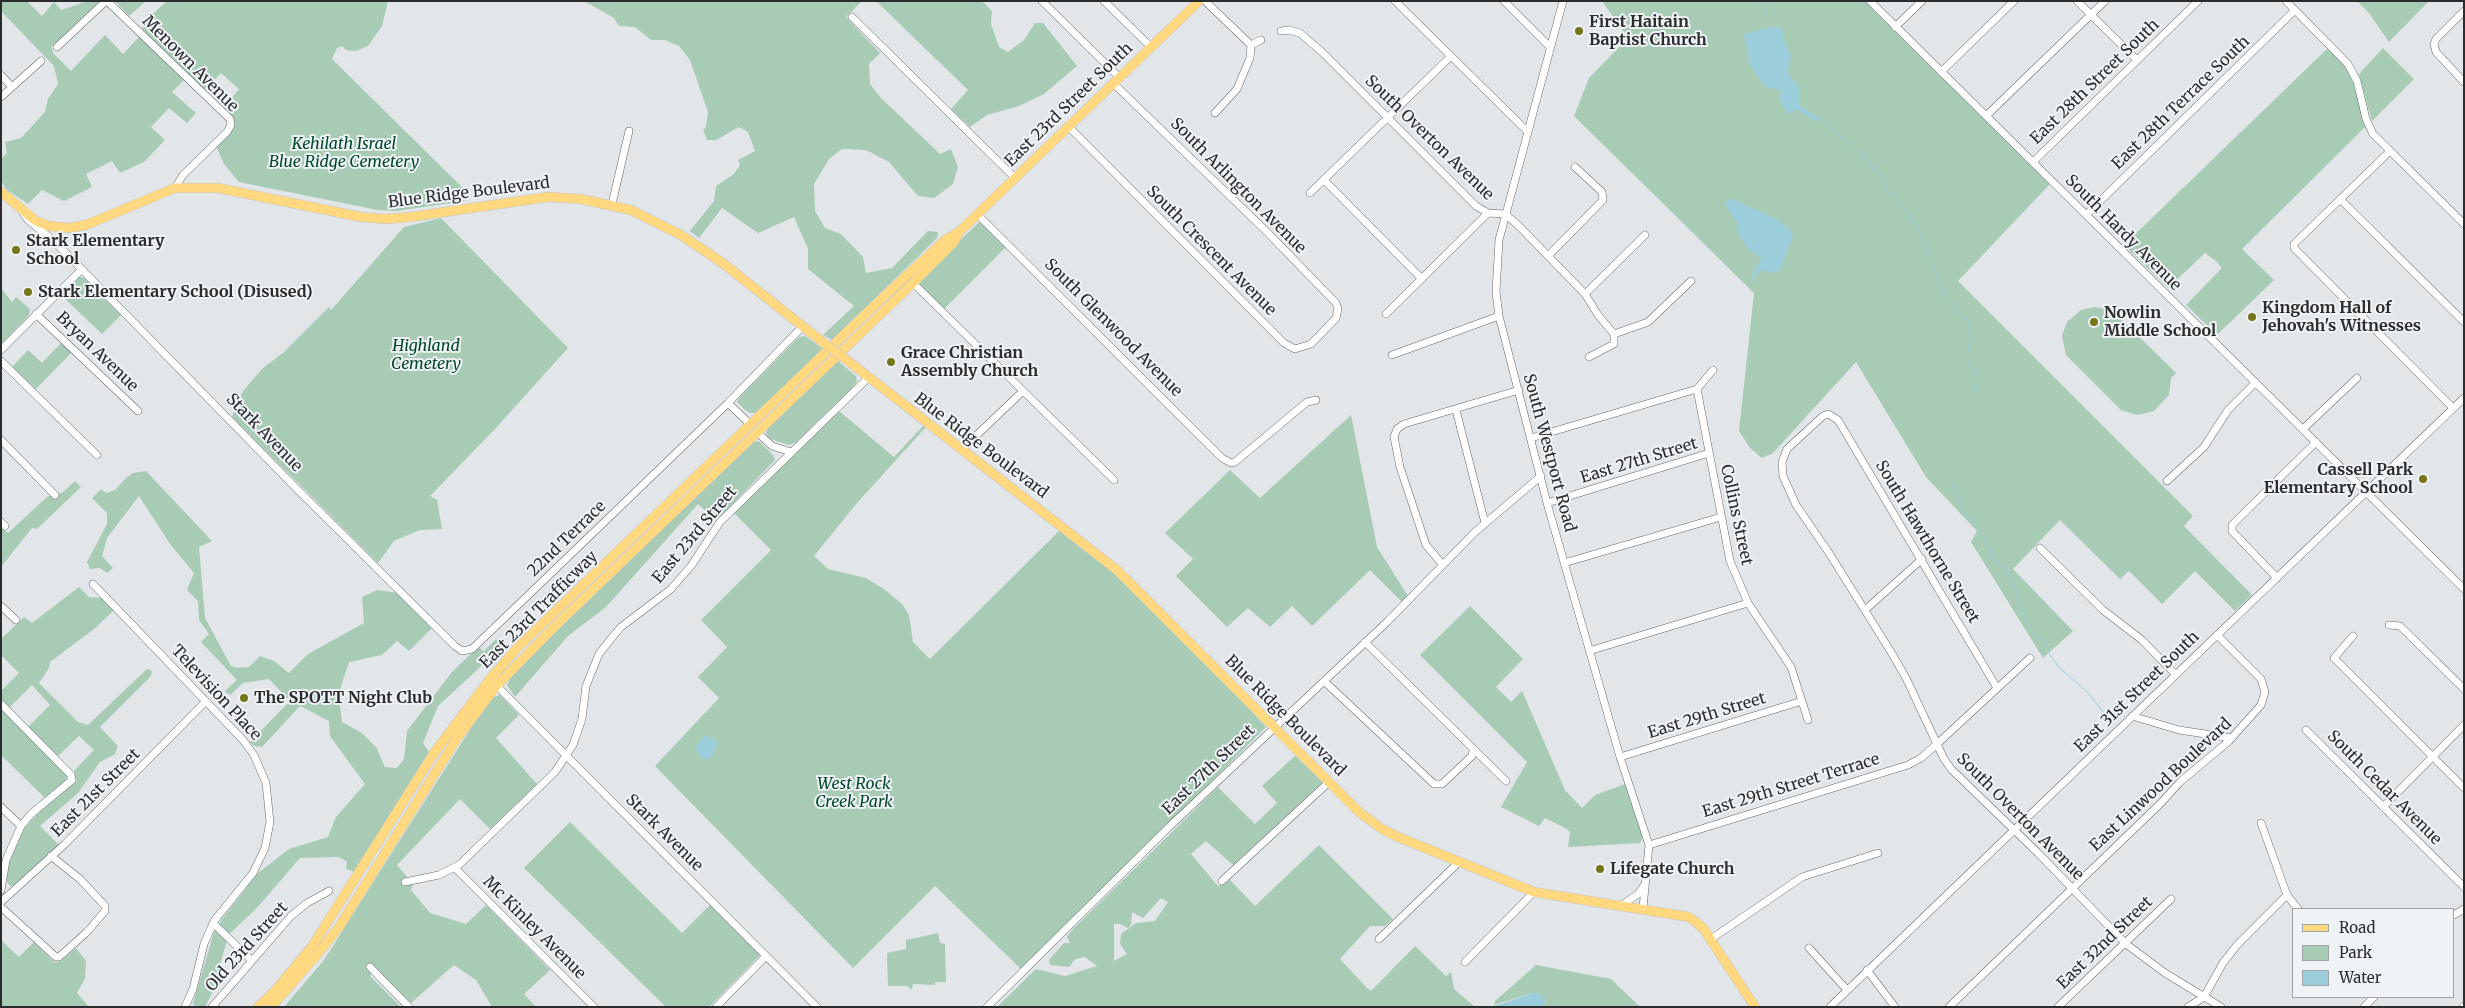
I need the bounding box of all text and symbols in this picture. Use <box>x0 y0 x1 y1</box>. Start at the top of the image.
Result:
street label: Menown Avenue <box>138 12 242 116</box>
place label: First Haitain Baptist Church <box>1589 12 1707 50</box>
street label: East 28th Street South <box>2027 15 2163 149</box>
marker: First Haitain Baptist Church <box>1573 25 1585 37</box>
street label: East 28th Terrace South <box>2108 32 2254 174</box>
street label: East 23rd Street South <box>1001 39 1137 171</box>
street label: South Overton Avenue <box>1361 71 1497 205</box>
street label: South Arlington Avenue <box>1166 114 1310 258</box>
park label: Kehilath Israel Blue Ridge Cemetery <box>269 134 419 172</box>
street label: South Hardy Avenue <box>2061 171 2185 295</box>
street label: Blue Ridge Boulevard <box>387 174 551 212</box>
street label: South Crescent Avenue <box>1142 182 1280 320</box>
place label: Stark Elementary School <box>26 231 165 269</box>
marker: Stark Elementary School <box>10 244 22 256</box>
street label: South Glenwood Avenue <box>1040 255 1186 401</box>
place label: Stark Elementary School (Disused) <box>38 282 313 302</box>
marker: Stark Elementary School (Disused) <box>22 286 34 298</box>
place label: Kingdom Hall of Jehovah's Witnesses <box>2262 298 2421 336</box>
place label: Nowlin Middle School <box>2104 303 2216 341</box>
street label: Bryan Avenue <box>52 308 142 396</box>
marker: Kingdom Hall of Jehovah's Witnesses <box>2246 311 2258 323</box>
marker: Nowlin Middle School <box>2088 316 2100 328</box>
park label: Highland Cemetery <box>391 336 461 374</box>
place label: Grace Christian Assembly Church <box>901 343 1038 381</box>
marker: Grace Christian Assembly Church <box>885 356 897 368</box>
street label: South Westport Road <box>1519 372 1579 534</box>
street label: Blue Ridge Boulevard <box>910 389 1052 503</box>
street label: Stark Avenue <box>222 390 306 476</box>
street label: East 27th Street <box>1578 434 1700 488</box>
street label: South Hawthorne Street <box>1871 457 1983 627</box>
place label: Cassell Park Elementary School <box>2264 460 2413 498</box>
street label: Collins Street <box>1716 463 1756 567</box>
marker: Cassell Park Elementary School <box>2417 473 2429 485</box>
street label: East 23rd Street <box>649 483 741 587</box>
street label: 22nd Terrace <box>524 497 610 581</box>
street label: East 23rd Trafficway <box>476 547 602 673</box>
street label: East 31st Street South <box>2071 627 2203 757</box>
street label: Television Place <box>167 641 265 745</box>
street label: Blue Ridge Boulevard <box>1221 652 1349 780</box>
place label: The SPOTT Night Club <box>254 688 432 708</box>
street label: East 29th Street <box>1646 689 1768 743</box>
marker: The SPOTT Night Club <box>238 692 250 704</box>
street label: East Linwood Boulevard <box>2086 714 2236 856</box>
street label: East 27th Street <box>1159 721 1259 819</box>
street label: South Cedar Avenue <box>2323 727 2445 849</box>
street label: East 21st Street <box>48 745 144 841</box>
street label: East 29th Street Terrace <box>1700 750 1882 822</box>
street label: South Overton Avenue <box>1953 750 2087 884</box>
park label: West Rock Creek Park <box>815 774 893 812</box>
street label: Stark Avenue <box>621 790 707 876</box>
place label: Lifegate Church <box>1610 859 1735 879</box>
marker: Lifegate Church <box>1594 863 1606 875</box>
street label: Mc Kinley Avenue <box>479 873 589 983</box>
street label: East 32nd Street <box>2053 893 2157 993</box>
street label: Old 23rd Street <box>202 898 292 996</box>
legend <box>2292 908 2455 998</box>
text: Road <box>2339 918 2375 937</box>
text: Park <box>2339 943 2372 962</box>
text: Water <box>2339 968 2381 987</box>

